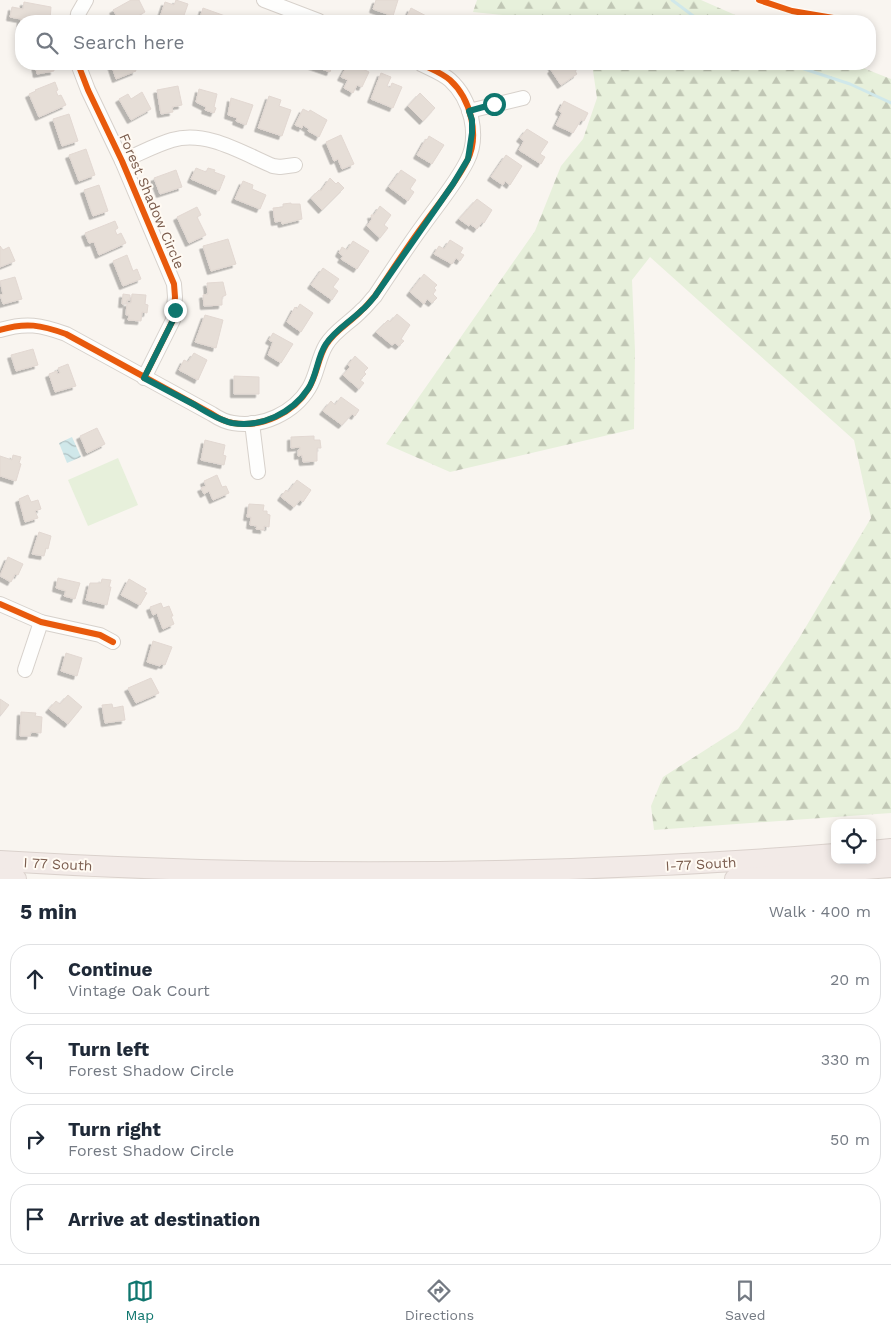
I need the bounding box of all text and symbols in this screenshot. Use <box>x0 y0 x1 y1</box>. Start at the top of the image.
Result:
search box <box>15 15 876 70</box>
icon: search <box>33 29 61 57</box>
text: Search here <box>73 31 184 54</box>
route start <box>483 93 506 116</box>
street label: Forest Shadow Circle <box>116 131 188 271</box>
route end <box>164 299 187 322</box>
map controls <box>831 819 876 864</box>
button: locate <box>831 819 876 864</box>
street label: I 77 South <box>23 854 93 874</box>
street label: I-77 South <box>665 854 737 874</box>
text: 5 min <box>20 899 77 924</box>
text: Walk · 400 m <box>769 902 871 921</box>
text: Continue <box>68 958 152 981</box>
icon: ahead <box>21 965 49 993</box>
text: 20 m <box>830 970 870 989</box>
text: Vintage Oak Court <box>68 981 210 1000</box>
text: Turn left <box>68 1038 149 1061</box>
icon: left <box>21 1045 49 1073</box>
text: 330 m <box>821 1050 870 1069</box>
text: Forest Shadow Circle <box>68 1061 234 1080</box>
text: Turn right <box>68 1118 161 1141</box>
icon: right <box>21 1125 49 1153</box>
text: 50 m <box>830 1130 870 1149</box>
text: Forest Shadow Circle <box>68 1141 234 1160</box>
icon: arrive <box>21 1205 49 1233</box>
text: Arrive at destination <box>68 1208 260 1231</box>
tab: Map <box>125 1277 154 1323</box>
tab: Directions <box>405 1277 474 1323</box>
tab: Saved <box>725 1277 766 1323</box>

